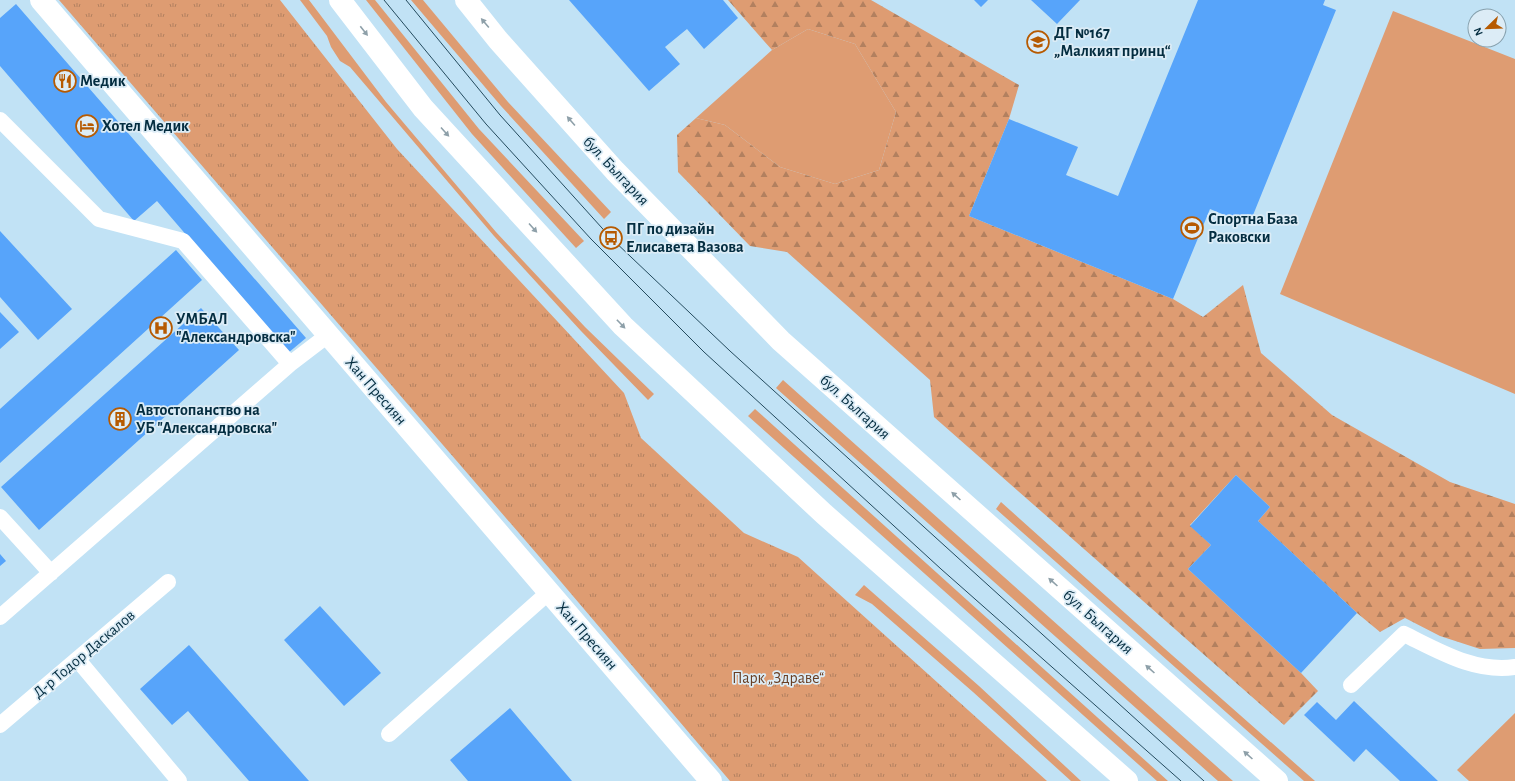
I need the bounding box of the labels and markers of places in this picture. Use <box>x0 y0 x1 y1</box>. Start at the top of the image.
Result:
place label: ДГ №167 „Малкият принц“ <box>1054 25 1171 59</box>
school or university icon: ДГ №167 „Малкият принц“ <box>1025 29 1051 55</box>
restaurant icon: Медик <box>52 68 78 94</box>
place label: Медик <box>80 73 126 89</box>
hotel icon: Хотел Медик <box>74 113 100 139</box>
place label: Хотел Медик <box>102 118 189 134</box>
place label: Спортна База Раковски <box>1208 211 1298 245</box>
sports icon: Спортна База Раковски <box>1179 215 1205 241</box>
place label: ПГ по дизайн Елисавета Вазова <box>626 221 744 255</box>
bus stop icon: ПГ по дизайн Елисавета Вазова <box>598 225 624 251</box>
place label: УМБАЛ "Александровска" <box>176 311 296 345</box>
hospital icon: УМБАЛ "Александровска" <box>148 315 174 341</box>
place label: Автостопанство на УБ "Александровска" <box>136 402 277 436</box>
building icon: Автостопанство на УБ "Александровска" <box>107 406 133 432</box>

